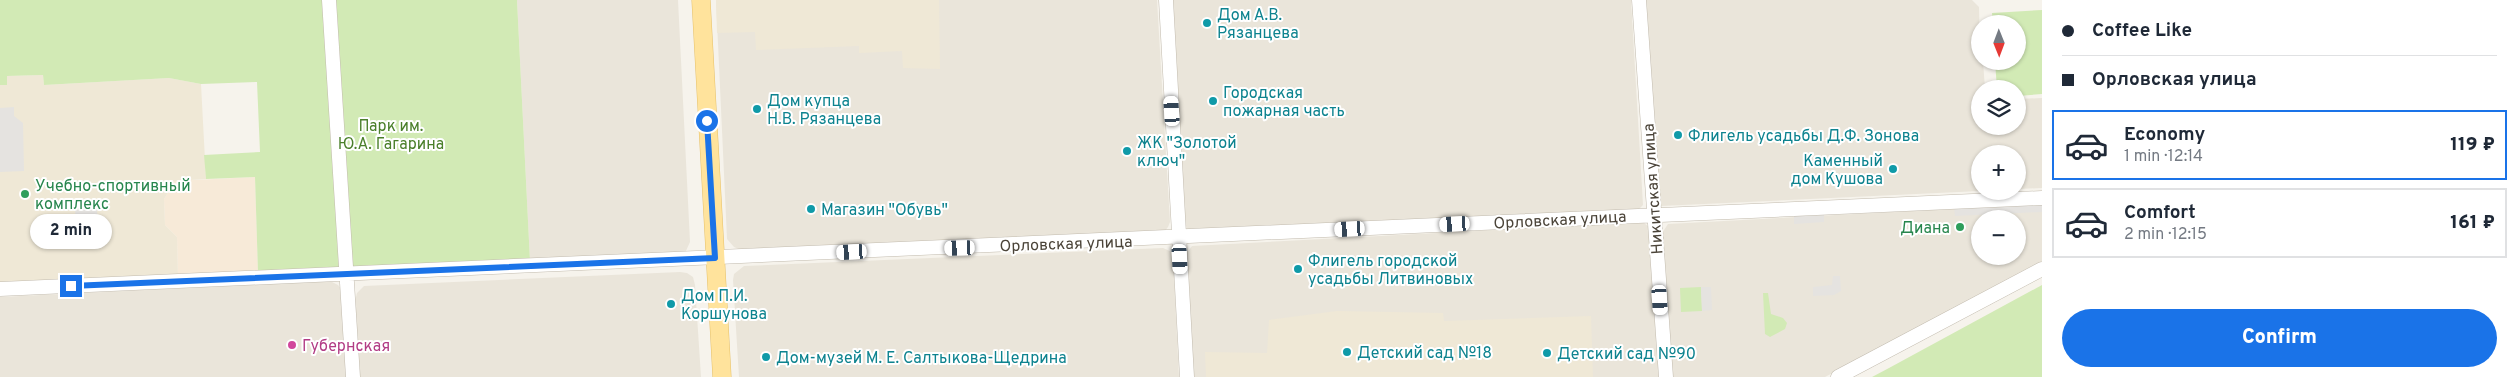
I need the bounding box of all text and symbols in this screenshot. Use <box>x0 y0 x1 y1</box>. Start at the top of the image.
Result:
place label: Дом А.В. Рязанцева <box>1217 6 1299 44</box>
north arrow <box>1971 15 2026 70</box>
map controls <box>1971 15 2026 265</box>
marker: Дом А.В. Рязанцева <box>1201 17 1213 29</box>
text: Coffee Like <box>2092 19 2192 43</box>
text: Орловская улица <box>2092 68 2257 92</box>
button: layers <box>1971 80 2026 135</box>
place label: Городская пожарная часть <box>1223 84 1345 122</box>
place label: Дом купца Н.В. Рязанцева <box>767 92 881 130</box>
marker: Городская пожарная часть <box>1207 95 1219 107</box>
car <box>1163 96 1180 126</box>
marker: Дом купца Н.В. Рязанцева <box>751 103 763 115</box>
route start <box>696 110 718 132</box>
park label: Парк им. Ю.А. Гагарина <box>338 117 444 155</box>
street label: Никитская улица <box>1639 123 1669 255</box>
icon: car <box>2064 123 2109 168</box>
text: Economy <box>2124 123 2205 147</box>
place label: Флигель усадьбы Д.Ф. Зонова <box>1688 127 1919 147</box>
marker: Флигель усадьбы Д.Ф. Зонова <box>1672 129 1684 141</box>
text: 119 ₽ <box>2450 133 2495 157</box>
place label: ЖК "Золотой ключ" <box>1137 134 1237 172</box>
marker: ЖК "Золотой ключ" <box>1121 145 1133 157</box>
button: + <box>1971 145 2026 200</box>
text: 1 min · 12:14 <box>2124 147 2203 167</box>
place label: Каменный дом Кушова <box>1791 152 1883 190</box>
marker: Каменный дом Кушова <box>1887 163 1899 175</box>
place label: Учебно-спортивный комплекс <box>35 177 191 215</box>
marker: Учебно-спортивный комплекс <box>19 188 31 200</box>
place label: Магазин "Обувь" <box>821 201 948 221</box>
icon: car <box>2064 201 2109 246</box>
text: Comfort <box>2124 201 2196 225</box>
marker: Магазин "Обувь" <box>805 203 817 215</box>
street label: Орловская улица <box>1493 208 1627 234</box>
button: − <box>1971 210 2026 265</box>
text: 161 ₽ <box>2450 211 2495 235</box>
callout: 2 min <box>30 214 112 248</box>
car <box>1439 216 1470 232</box>
place label: Диана <box>1900 219 1950 239</box>
text: 2 min <box>50 221 92 241</box>
car <box>1334 221 1365 237</box>
marker: Диана <box>1954 221 1966 233</box>
text: 2 min · 12:15 <box>2124 225 2207 245</box>
street label: Орловская улица <box>999 233 1133 257</box>
car <box>944 240 975 256</box>
car <box>836 244 867 260</box>
car <box>1171 244 1188 274</box>
place label: Флигель городской усадьбы Литвиновых <box>1308 252 1473 290</box>
marker: Флигель городской усадьбы Литвиновых <box>1292 263 1304 275</box>
route end <box>60 275 82 297</box>
car <box>1651 285 1668 315</box>
place label: Дом П.И. Коршунова <box>681 287 767 325</box>
marker: Дом П.И. Коршунова <box>665 298 677 310</box>
button: Confirm <box>2062 309 2497 367</box>
place label: Губернская <box>302 337 390 357</box>
marker: Губернская <box>286 339 298 351</box>
place label: Детский сад №18 <box>1357 344 1492 364</box>
place label: Детский сад №90 <box>1557 345 1696 365</box>
marker: Детский сад №18 <box>1341 346 1353 358</box>
marker: Детский сад №90 <box>1541 347 1553 359</box>
place label: Дом-музей М. Е. Салтыкова-Щедрина <box>776 349 1067 369</box>
marker: Дом-музей М. Е. Салтыкова-Щедрина <box>760 351 772 363</box>

